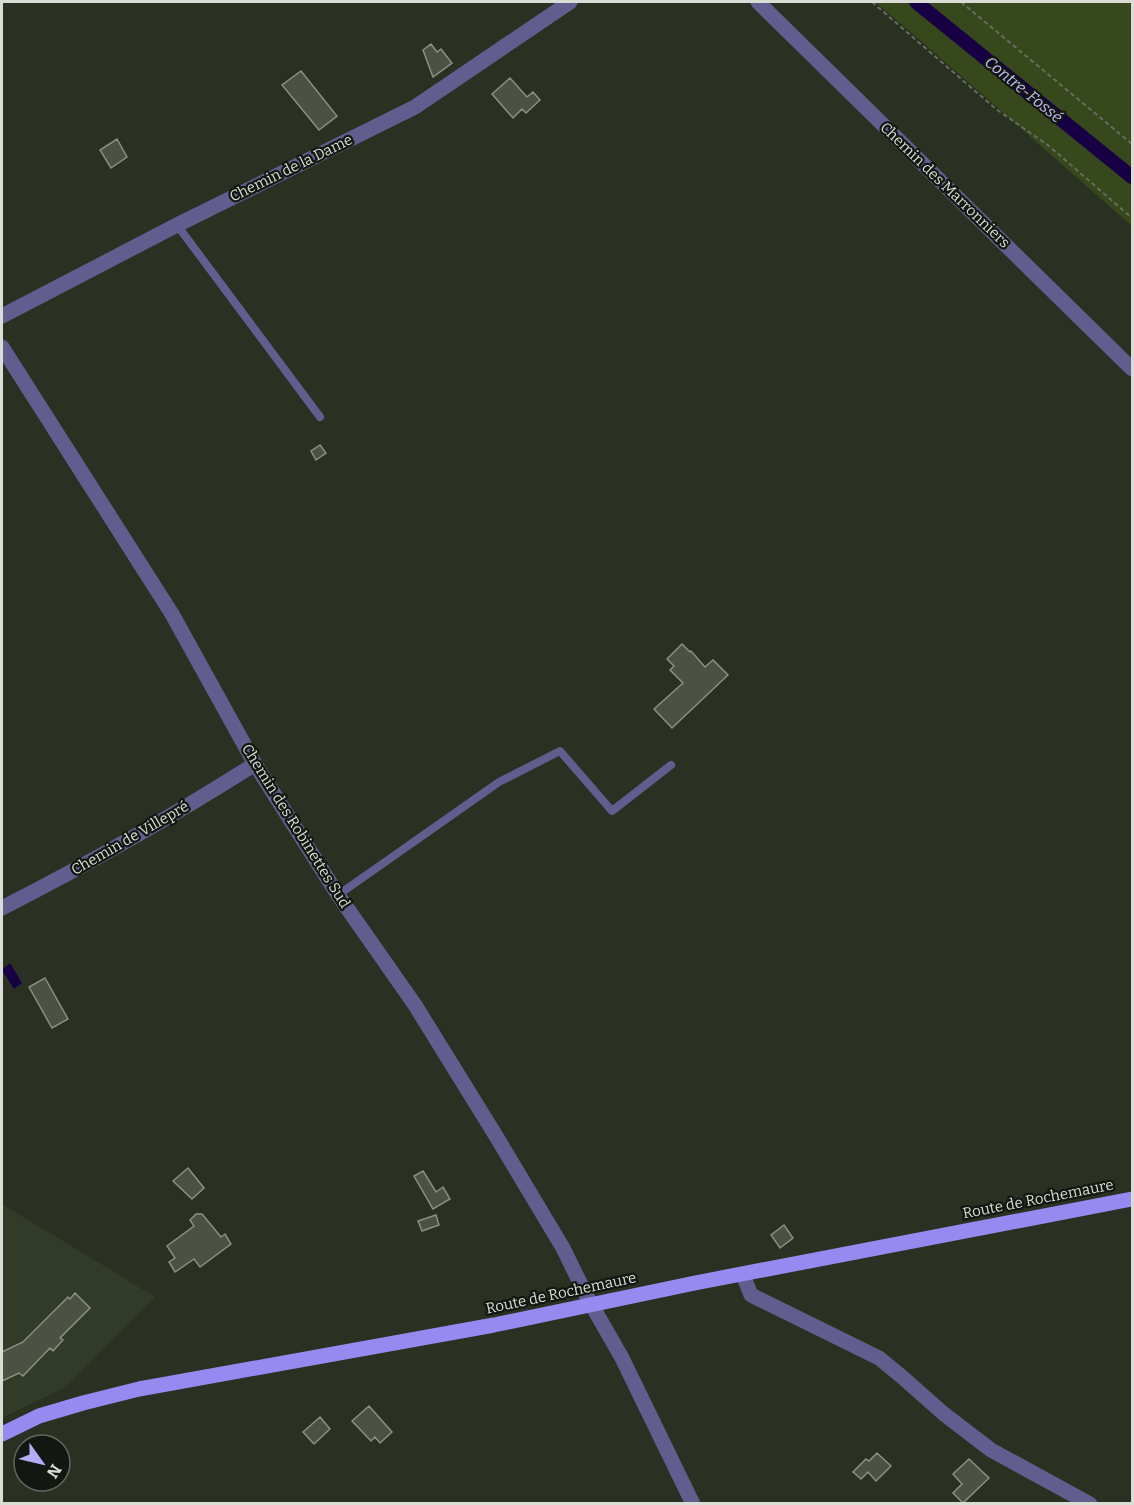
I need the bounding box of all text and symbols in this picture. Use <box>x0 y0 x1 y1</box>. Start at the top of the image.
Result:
water label: Contre-Fossé <box>981 52 1066 127</box>
street label: Chemin des Marronniers <box>876 118 1014 252</box>
street label: Chemin de la Dame <box>227 130 355 206</box>
street label: Chemin des Robinettes Sud <box>238 741 354 912</box>
street label: Chemin de Villepré <box>68 797 192 879</box>
street label: Route de Rochemaure <box>961 1176 1115 1222</box>
street label: Route de Rochemaure <box>484 1268 638 1318</box>
north arrow <box>12 1433 72 1493</box>
text: N <box>43 1461 65 1482</box>

